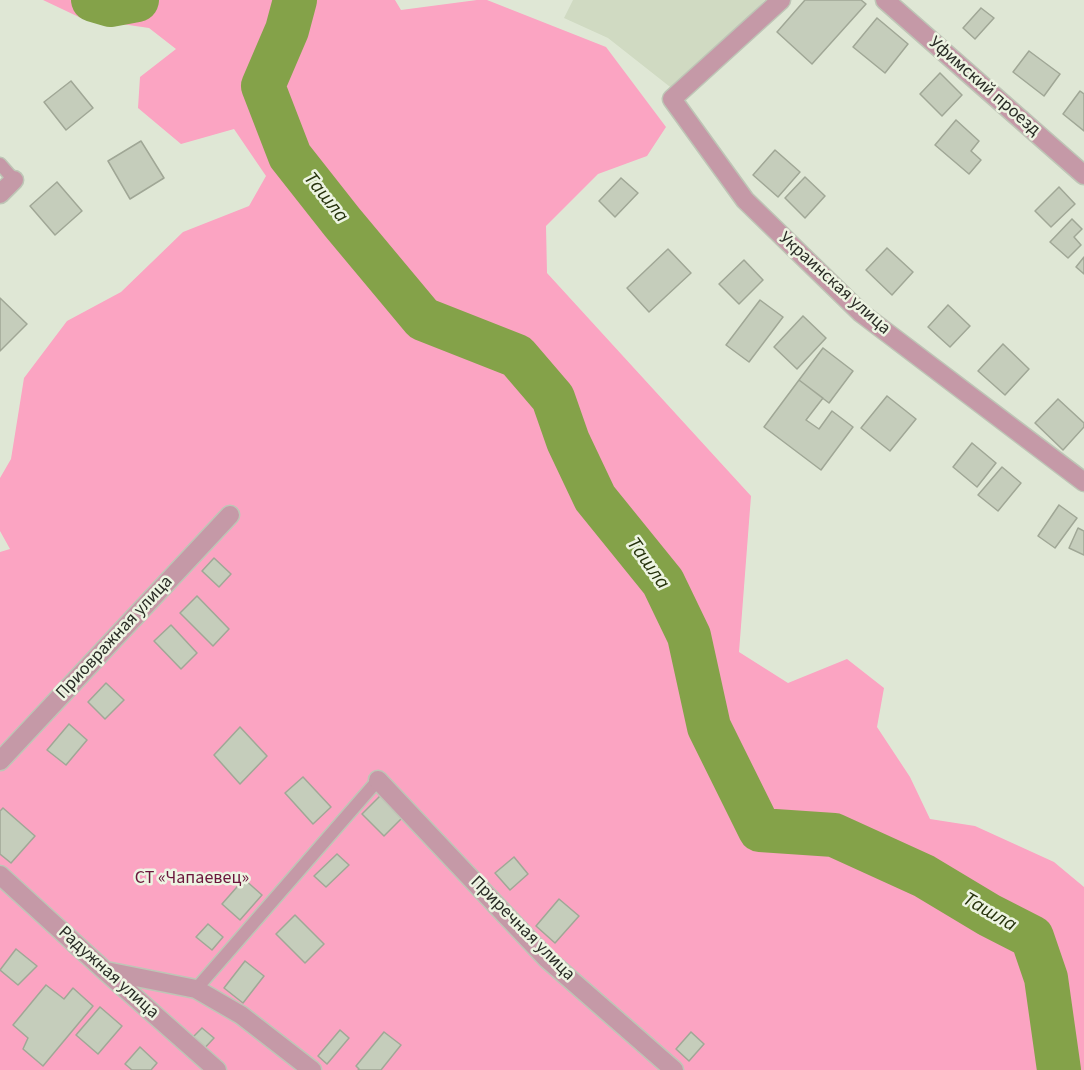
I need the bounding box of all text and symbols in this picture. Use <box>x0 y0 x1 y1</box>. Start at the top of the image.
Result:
street label: Уфимский проезд <box>924 33 1044 141</box>
water label: Ташла <box>297 168 353 228</box>
street label: Украинская улица <box>774 228 894 340</box>
water label: Ташла <box>620 533 674 595</box>
street label: Приовражная улица <box>52 572 178 704</box>
park label: СТ «Чапаевец» <box>135 868 249 890</box>
street label: Приречная улица <box>465 872 579 986</box>
water label: Ташла <box>958 888 1020 938</box>
street label: Радужная улица <box>53 922 163 1024</box>

